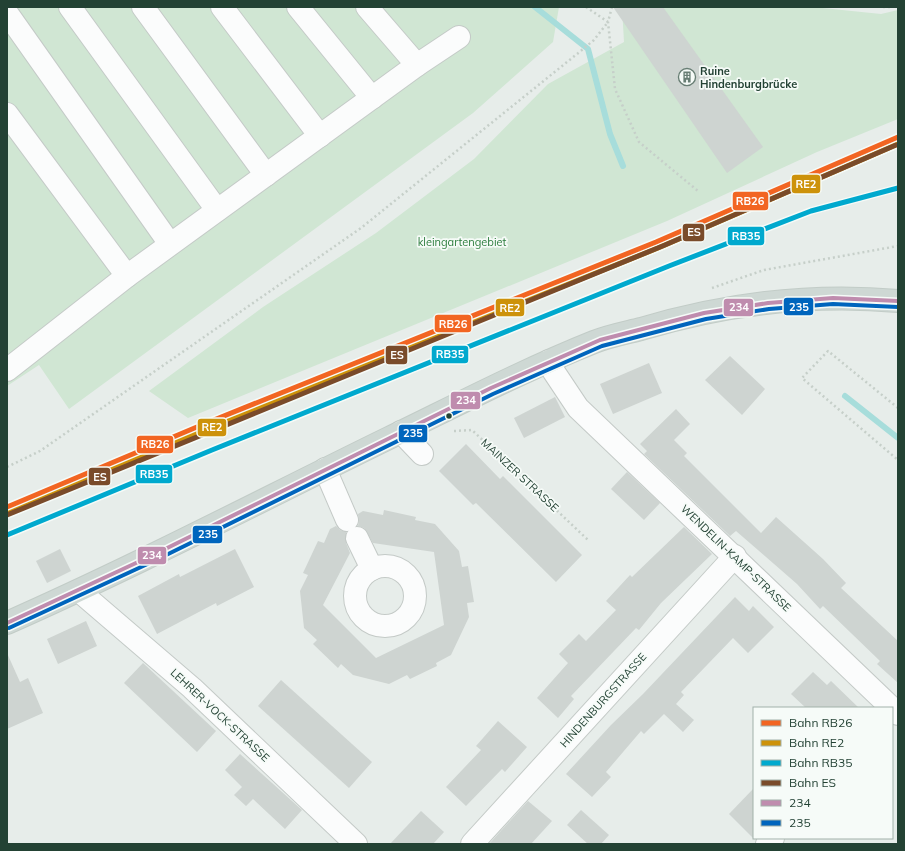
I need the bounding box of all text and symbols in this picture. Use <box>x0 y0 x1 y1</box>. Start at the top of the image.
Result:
place label: Ruine Hindenburgbrücke <box>700 64 797 91</box>
building icon: Ruine Hindenburgbrücke <box>677 67 697 87</box>
line badge: RE2 <box>791 174 821 194</box>
text: RE2 <box>796 177 817 191</box>
line badge: RB26 <box>732 191 769 211</box>
text: RB26 <box>736 194 765 208</box>
line badge: ES <box>682 223 705 242</box>
text: ES <box>687 225 701 239</box>
line badge: RB35 <box>727 226 765 246</box>
text: RB35 <box>732 229 761 243</box>
park label: kleingartengebiet <box>418 235 507 249</box>
line badge: 235 <box>783 297 814 316</box>
line badge: RE2 <box>495 298 525 317</box>
line badge: 234 <box>723 298 754 317</box>
text: 234 <box>729 300 749 314</box>
text: 235 <box>789 300 809 314</box>
text: RE2 <box>500 301 521 315</box>
line badge: RB26 <box>434 314 472 333</box>
text: RB26 <box>439 317 468 331</box>
line badge: ES <box>385 345 408 365</box>
line badge: RB35 <box>431 345 469 364</box>
text: RB35 <box>436 347 465 361</box>
text: ES <box>390 348 404 362</box>
line badge: 234 <box>450 391 481 410</box>
text: 234 <box>456 393 476 407</box>
unlabelled marker <box>444 411 454 421</box>
line badge: RE2 <box>197 418 227 437</box>
text: RE2 <box>202 420 223 434</box>
line badge: 235 <box>398 424 428 443</box>
text: 235 <box>403 426 423 440</box>
line badge: RB26 <box>136 435 174 454</box>
street label: MAINZER STRASSE <box>478 435 562 515</box>
text: RB26 <box>141 437 170 451</box>
line badge: RB35 <box>135 464 173 484</box>
line badge: ES <box>88 467 111 486</box>
text: RB35 <box>140 467 169 481</box>
text: ES <box>93 470 107 484</box>
street label: WENDELIN-KAMP-STRASSE <box>678 502 794 614</box>
line badge: 235 <box>192 525 223 544</box>
text: 235 <box>198 527 218 541</box>
line badge: 234 <box>137 546 167 565</box>
text: 234 <box>142 548 162 562</box>
street label: HINDENBURGSTRASSE <box>557 650 649 750</box>
street label: LEHRER-VOCK-STRASSE <box>168 665 272 765</box>
legend <box>753 707 893 839</box>
text: Bahn RB26 <box>789 715 852 730</box>
text: Bahn RE2 <box>789 735 844 750</box>
text: Bahn RB35 <box>789 755 852 770</box>
text: Bahn ES <box>789 775 836 790</box>
text: 234 <box>789 795 811 810</box>
text: 235 <box>789 815 811 830</box>

